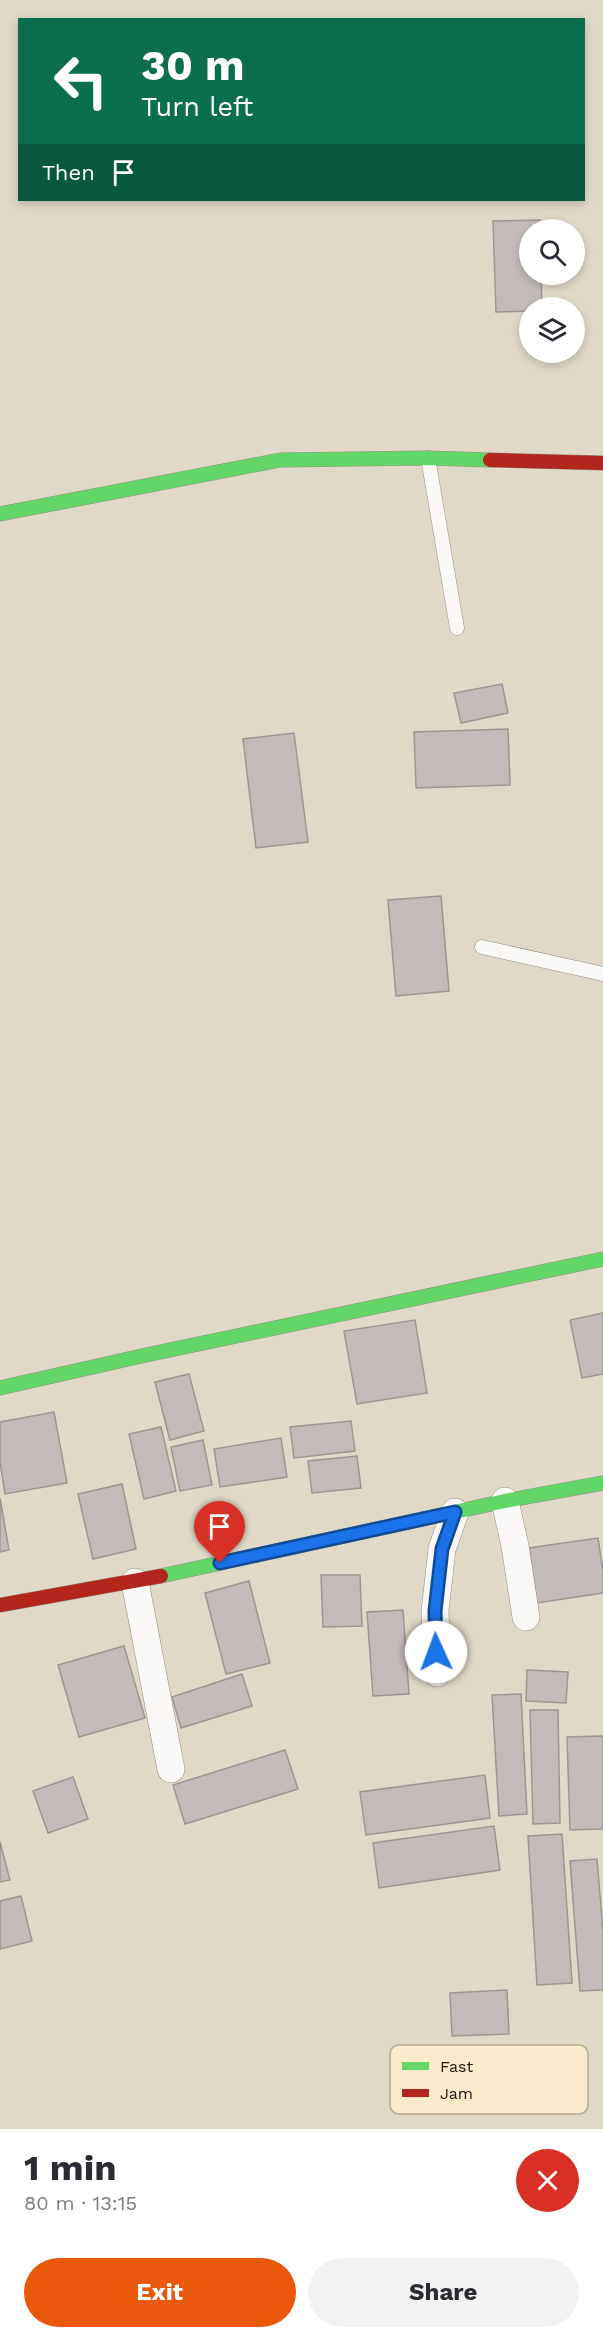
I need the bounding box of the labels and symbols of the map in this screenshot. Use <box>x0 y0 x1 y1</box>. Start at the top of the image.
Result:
pin <box>194 1501 245 1563</box>
position arrow <box>404 1620 468 1684</box>
legend <box>390 2045 588 2114</box>
text: Fast <box>440 2057 473 2076</box>
text: Jam <box>440 2084 473 2103</box>

